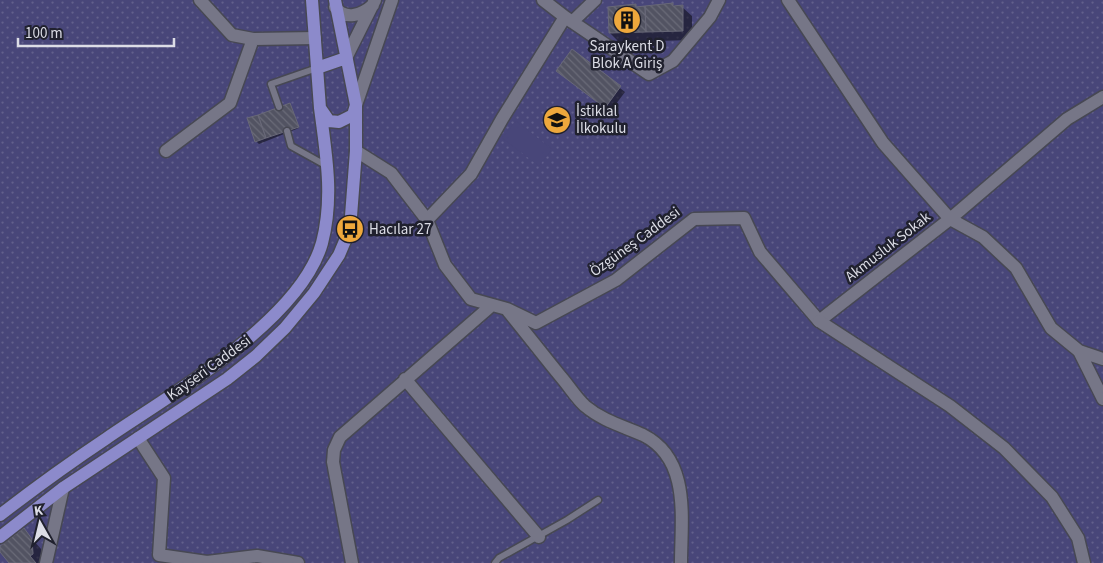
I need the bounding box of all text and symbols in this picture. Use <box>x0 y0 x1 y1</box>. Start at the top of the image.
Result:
building icon: Saraykent D Blok A Giriş <box>612 5 642 35</box>
scale bar <box>18 15 174 47</box>
text: 100 m <box>25 23 63 44</box>
place label: Saraykent D Blok A Giriş <box>589 36 665 74</box>
place label: İstiklal İlkokulu <box>576 101 626 139</box>
school or university icon: İstiklal İlkokulu <box>542 105 572 135</box>
street label: Özgüneş Caddesi <box>586 202 684 282</box>
street label: Akmusluk Sokak <box>841 207 936 287</box>
bus stop icon: Hacılar 27 <box>335 214 365 244</box>
place label: Hacılar 27 <box>369 219 431 240</box>
street label: Kayseri Caddesi <box>163 330 255 406</box>
north arrow <box>15 498 65 548</box>
text: K <box>33 501 44 522</box>

